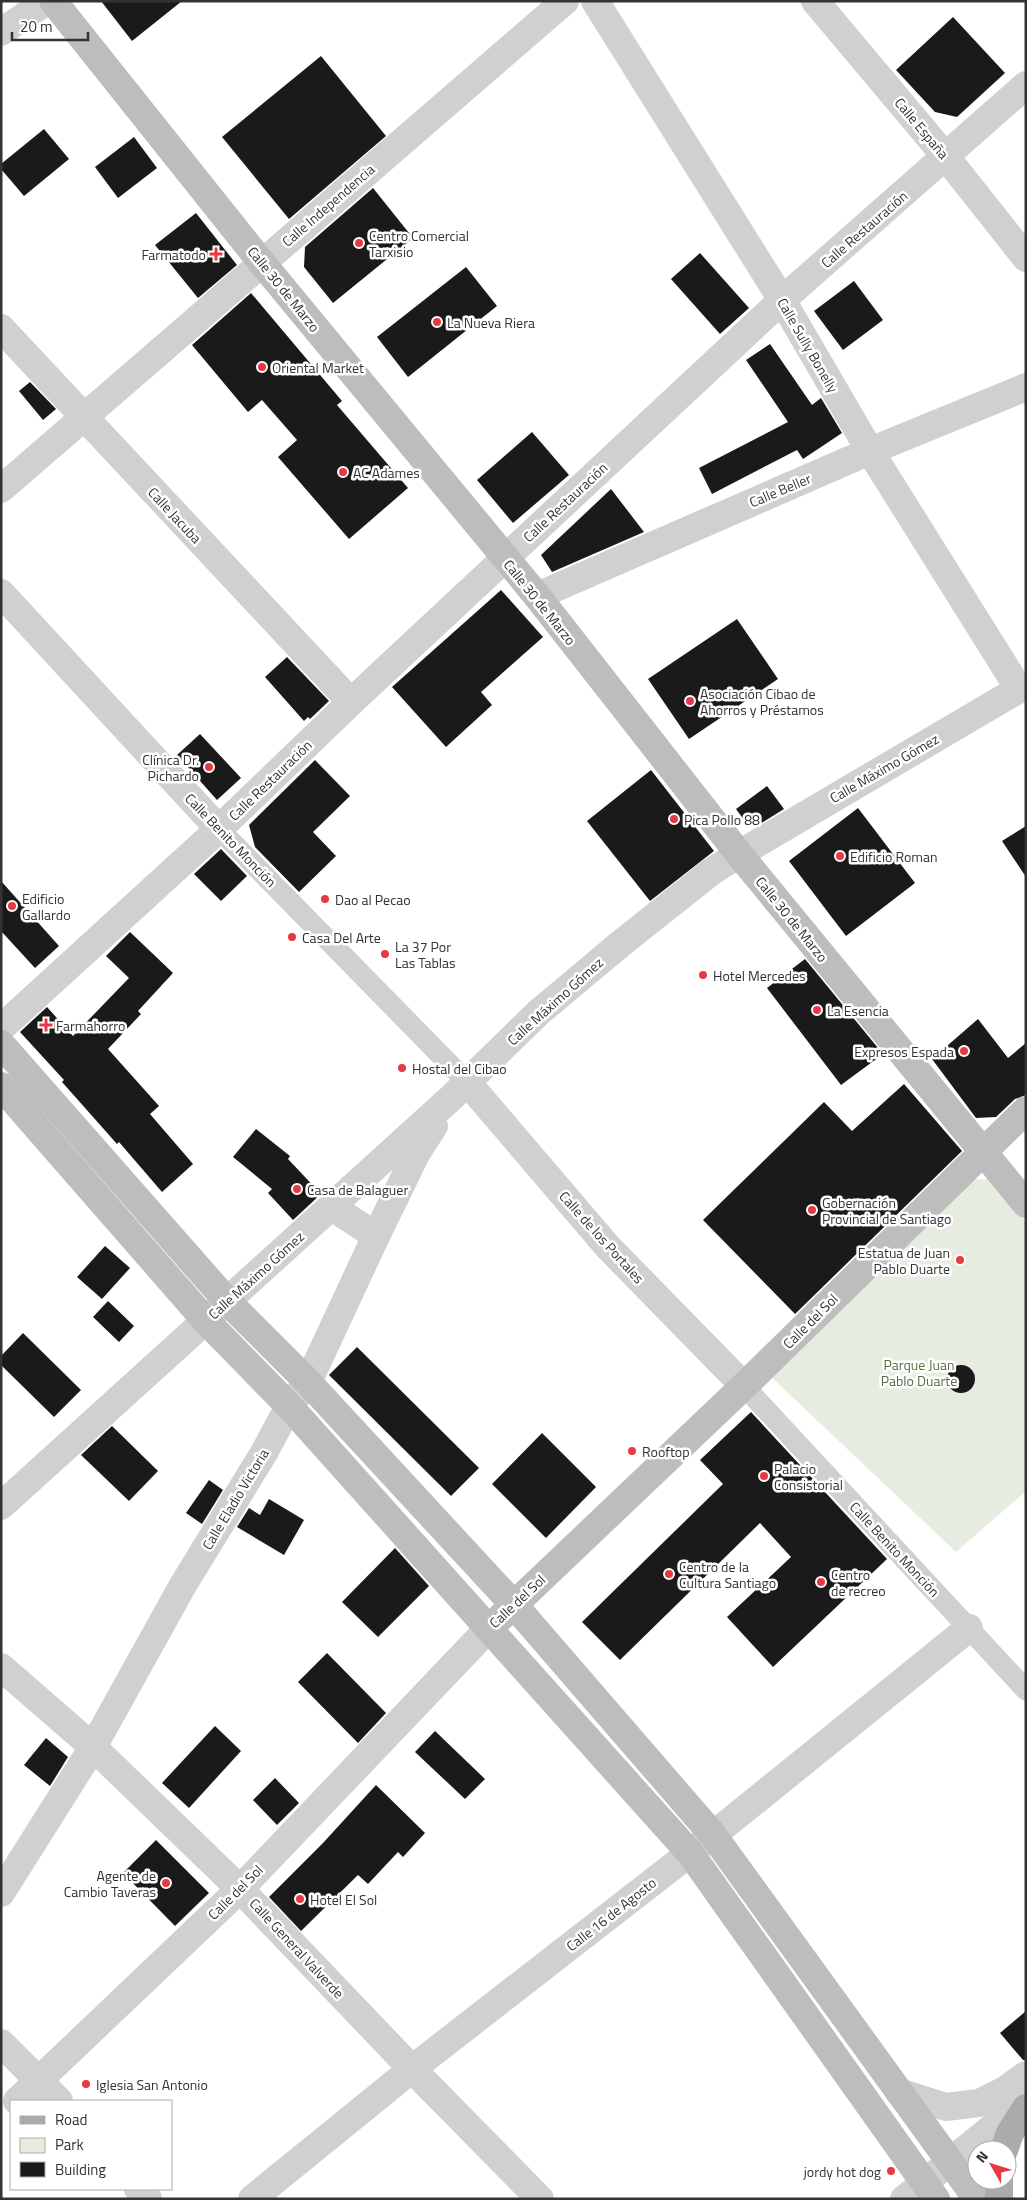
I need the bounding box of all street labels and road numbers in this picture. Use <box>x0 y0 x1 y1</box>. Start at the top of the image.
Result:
street label: Calle España <box>890 93 954 163</box>
street label: Calle Independencia <box>277 159 379 251</box>
street label: Calle Restauración <box>816 185 912 273</box>
street label: Calle 30 de Marzo <box>243 242 325 336</box>
street label: Calle Sully Bonelly <box>772 294 844 397</box>
street label: Calle Restauración <box>518 457 612 547</box>
street label: Calle Beller <box>746 468 814 512</box>
street label: Calle Jacuba <box>143 482 207 548</box>
street label: Calle 30 de Marzo <box>499 555 581 649</box>
street label: Calle Máximo Gómez <box>826 728 942 808</box>
street label: Calle Restauración <box>224 735 316 825</box>
street label: Calle Benito Monción <box>181 788 281 892</box>
street label: Calle 30 de Marzo <box>751 872 833 966</box>
street label: Calle Máximo Gómez <box>502 952 608 1050</box>
street label: Calle de los Portales <box>555 1186 649 1288</box>
street label: Calle Máximo Gómez <box>203 1226 309 1324</box>
street label: Calle del Sol <box>778 1289 842 1353</box>
street label: Calle Eladio Victoria <box>196 1444 274 1554</box>
street label: Calle Benito Monción <box>845 1497 945 1601</box>
street label: Calle del Sol <box>484 1569 550 1633</box>
street label: Calle del Sol <box>203 1860 267 1924</box>
street label: Calle 16 de Agosto <box>562 1872 660 1956</box>
street label: Calle General Valverde <box>245 1893 349 2003</box>

